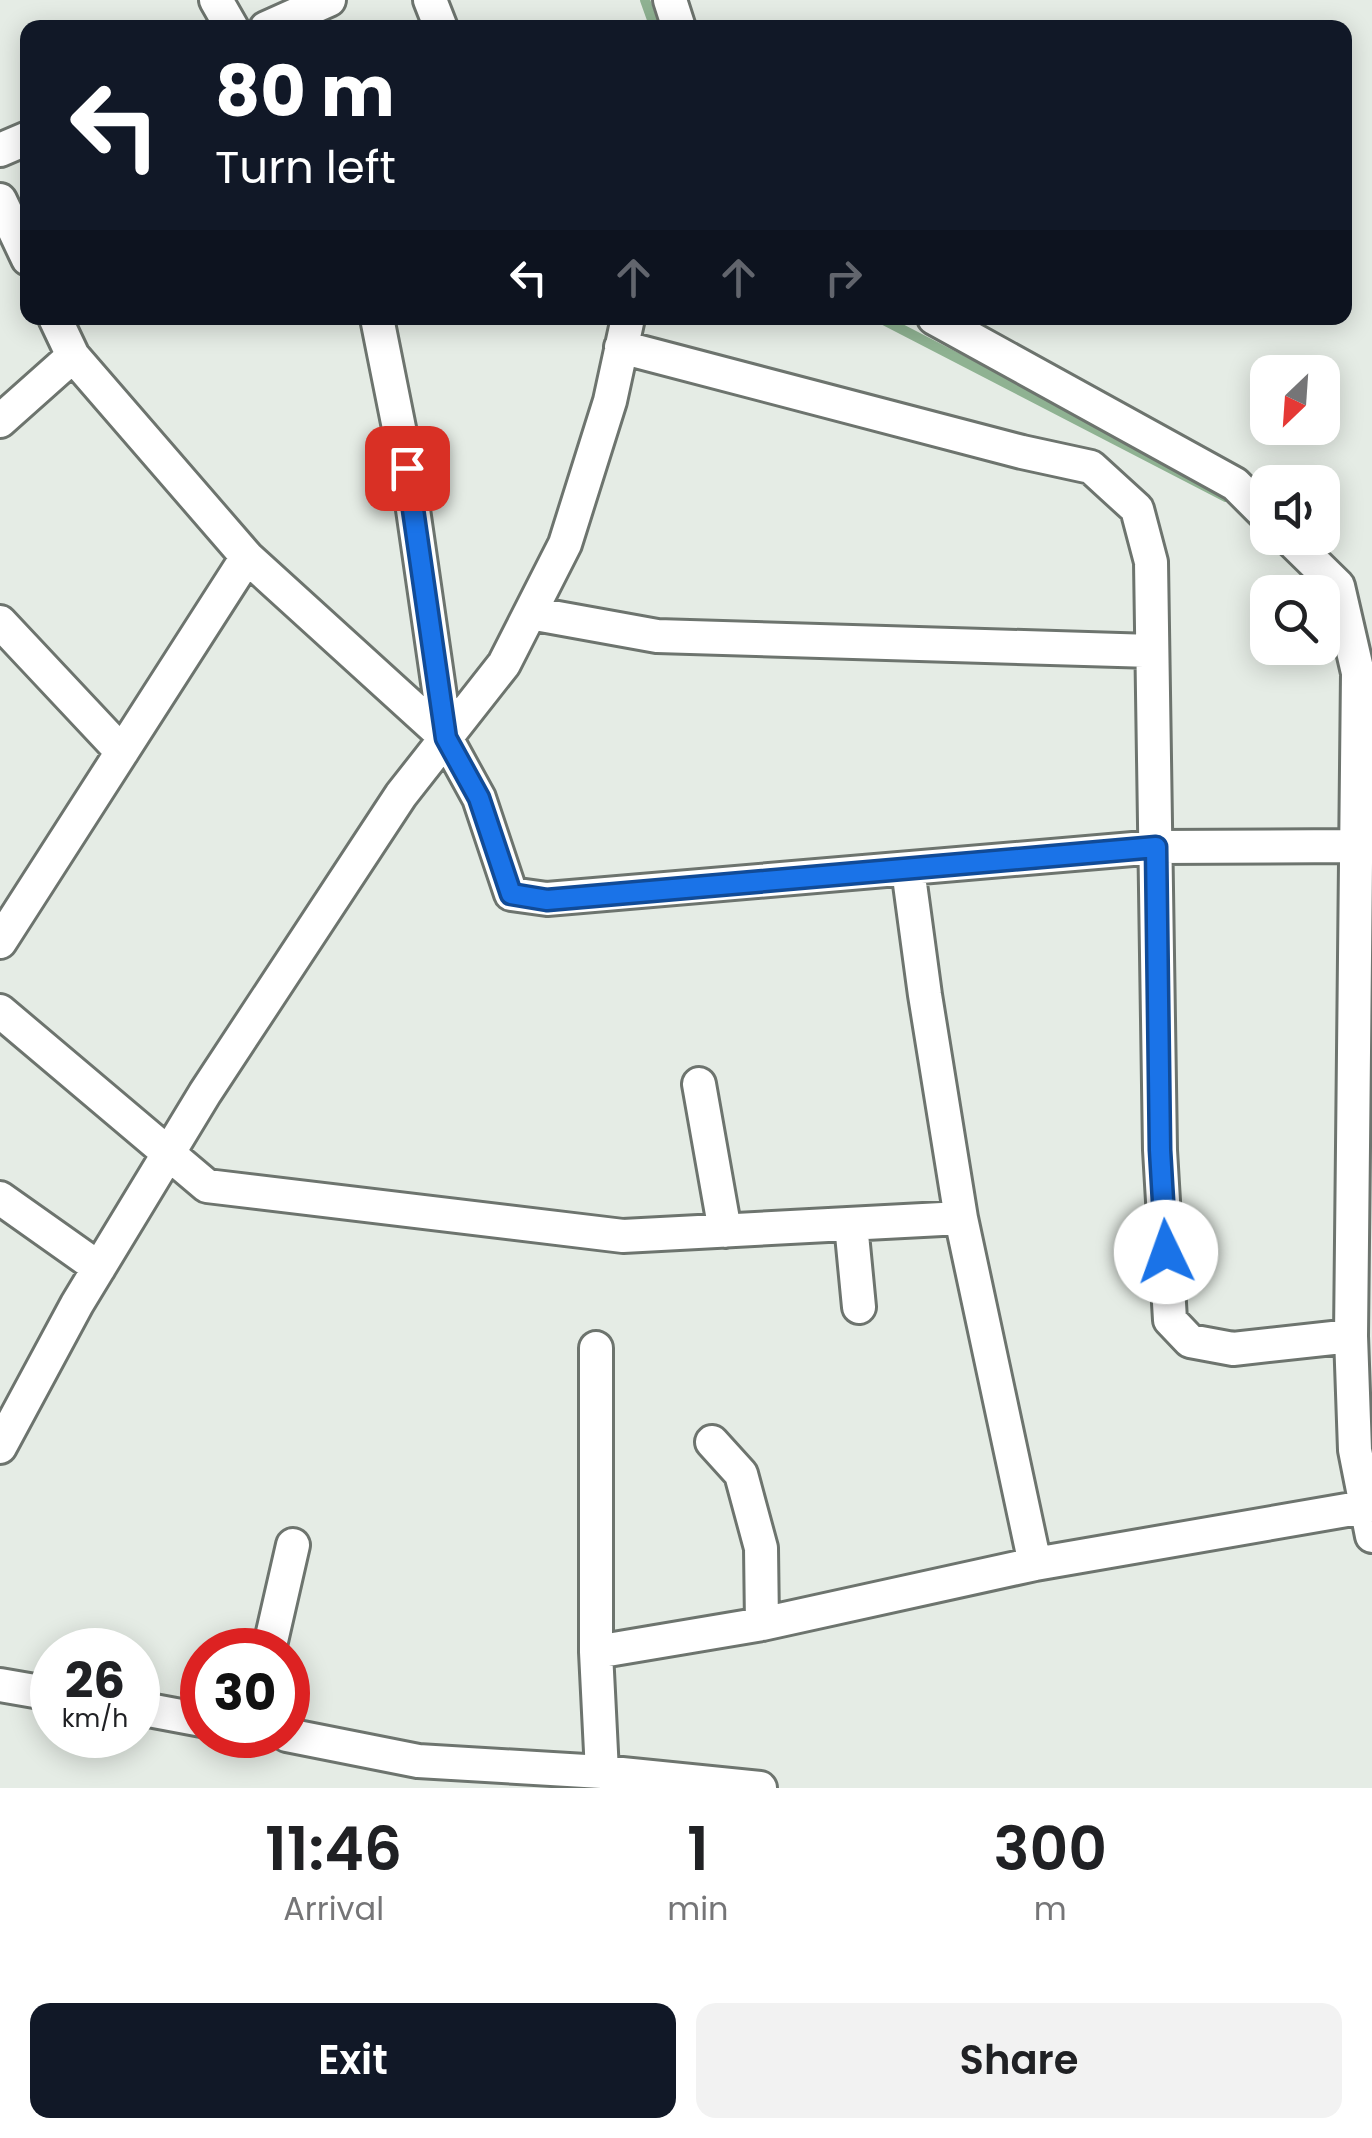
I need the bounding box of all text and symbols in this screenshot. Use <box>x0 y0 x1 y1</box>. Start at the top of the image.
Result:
text: 80 m <box>215 42 395 141</box>
icon: left <box>50 60 180 190</box>
text: Turn left <box>215 136 396 199</box>
icon: left <box>501 250 556 305</box>
icon: ahead <box>606 250 661 305</box>
icon: ahead <box>711 250 766 305</box>
icon: right <box>816 250 871 305</box>
north arrow <box>1250 355 1340 445</box>
map controls <box>1250 355 1340 665</box>
pin <box>365 426 450 511</box>
icon: arrive <box>380 441 435 496</box>
button: sound <box>1250 465 1340 555</box>
button: search <box>1250 575 1340 665</box>
position arrow <box>1114 1200 1218 1304</box>
speed limit sign: 30 <box>180 1628 310 1758</box>
text: 26 <box>65 1645 125 1716</box>
text: km/h <box>62 1701 128 1736</box>
text: 11:46 <box>265 1807 402 1891</box>
text: 1 <box>687 1807 709 1891</box>
text: 300 <box>994 1807 1107 1891</box>
text: Arrival <box>283 1886 384 1931</box>
text: min <box>667 1886 729 1931</box>
text: m <box>1034 1886 1067 1931</box>
button: Exit <box>30 2003 676 2118</box>
button: Share <box>696 2003 1342 2118</box>

